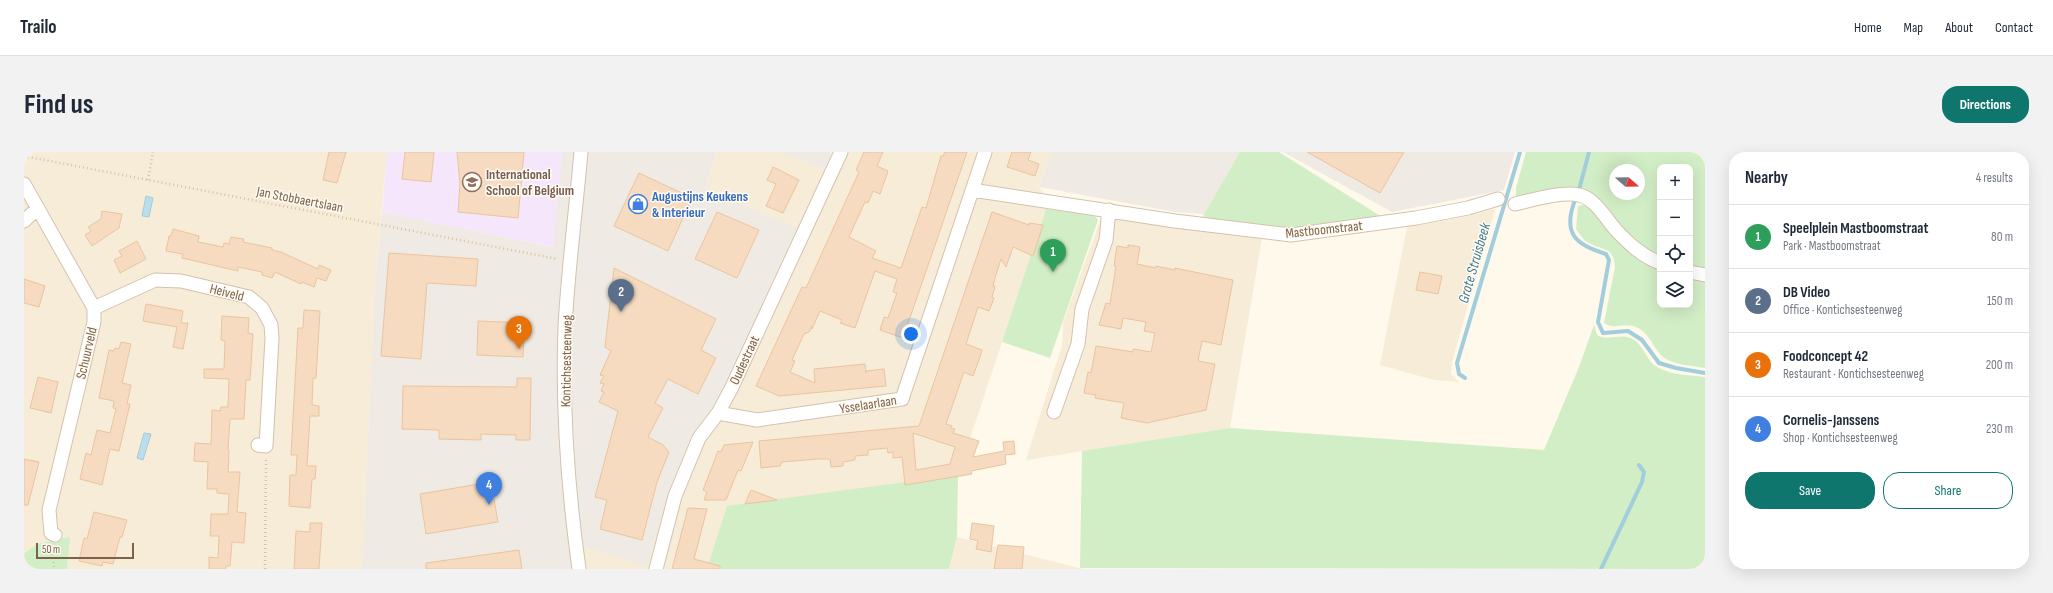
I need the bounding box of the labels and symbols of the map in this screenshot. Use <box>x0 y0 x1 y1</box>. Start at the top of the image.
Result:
north arrow <box>1609 164 1645 200</box>
place label: International School of Belgium <box>486 166 574 199</box>
school or university icon: International School of Belgium <box>461 171 483 193</box>
street label: Jan Stobbaertslaan <box>254 183 345 216</box>
place label: Augustijns Keukens & Interieur <box>651 188 748 221</box>
shop icon: Augustijns Keukens & Interieur <box>627 193 649 215</box>
street label: Mastboomstraat <box>1285 217 1364 242</box>
water label: Grote Struisbeek <box>1454 220 1495 305</box>
pin: 1 <box>1040 239 1066 272</box>
pin: 2 <box>608 279 634 312</box>
street label: Heiveld <box>208 280 246 305</box>
street label: Kontichsesteenweg <box>557 314 576 407</box>
pin: 3 <box>506 316 532 349</box>
your location <box>901 324 921 344</box>
street label: Schuurveld <box>72 325 101 381</box>
street label: Oudestraat <box>726 333 763 388</box>
street label: Ysselaarlaan <box>838 392 898 417</box>
pin: 4 <box>476 472 502 505</box>
scale bar <box>36 541 134 560</box>

